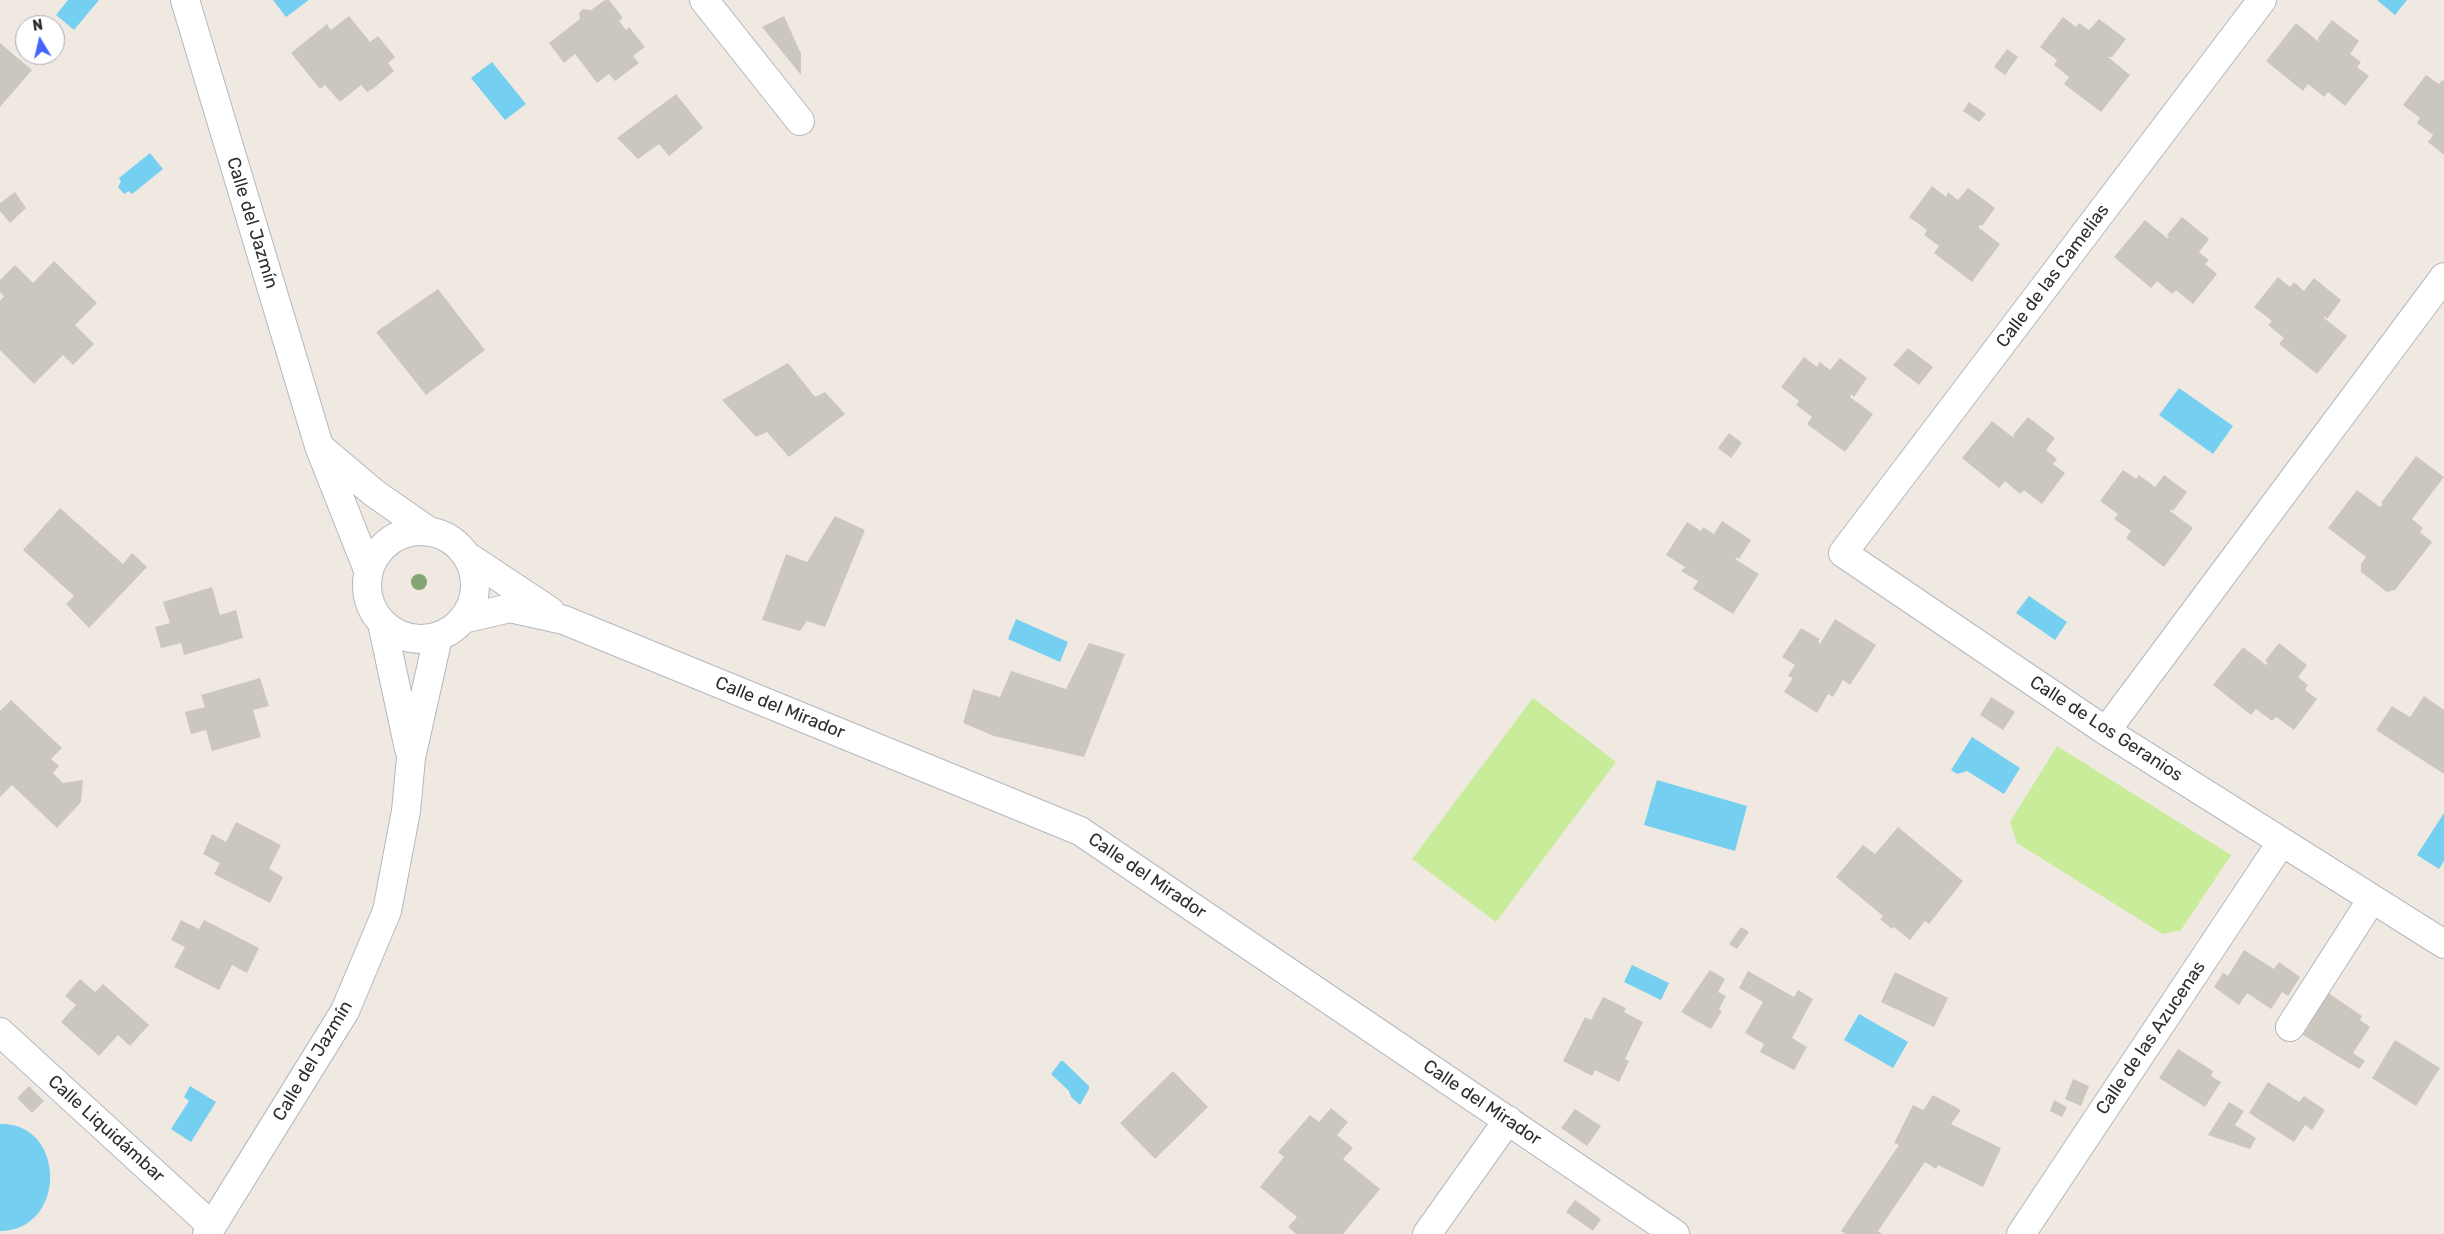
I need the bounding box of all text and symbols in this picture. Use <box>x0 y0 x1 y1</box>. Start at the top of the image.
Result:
north arrow <box>15 15 65 65</box>
text: N <box>31 16 44 35</box>
street label: Calle del Jazmín <box>222 155 282 291</box>
street label: Calle de las Camelias <box>1992 200 2114 352</box>
street label: Calle de Los Geranios <box>2025 671 2187 787</box>
street label: Calle del Mirador <box>712 672 848 744</box>
street label: Calle del Mirador <box>1084 828 1210 924</box>
street label: Calle de las Azucenas <box>2092 957 2210 1119</box>
street label: Calle del Jazmín <box>269 997 357 1125</box>
street label: Calle del Mirador <box>1419 1055 1545 1151</box>
street label: Calle Liquidámbar <box>43 1071 169 1187</box>

